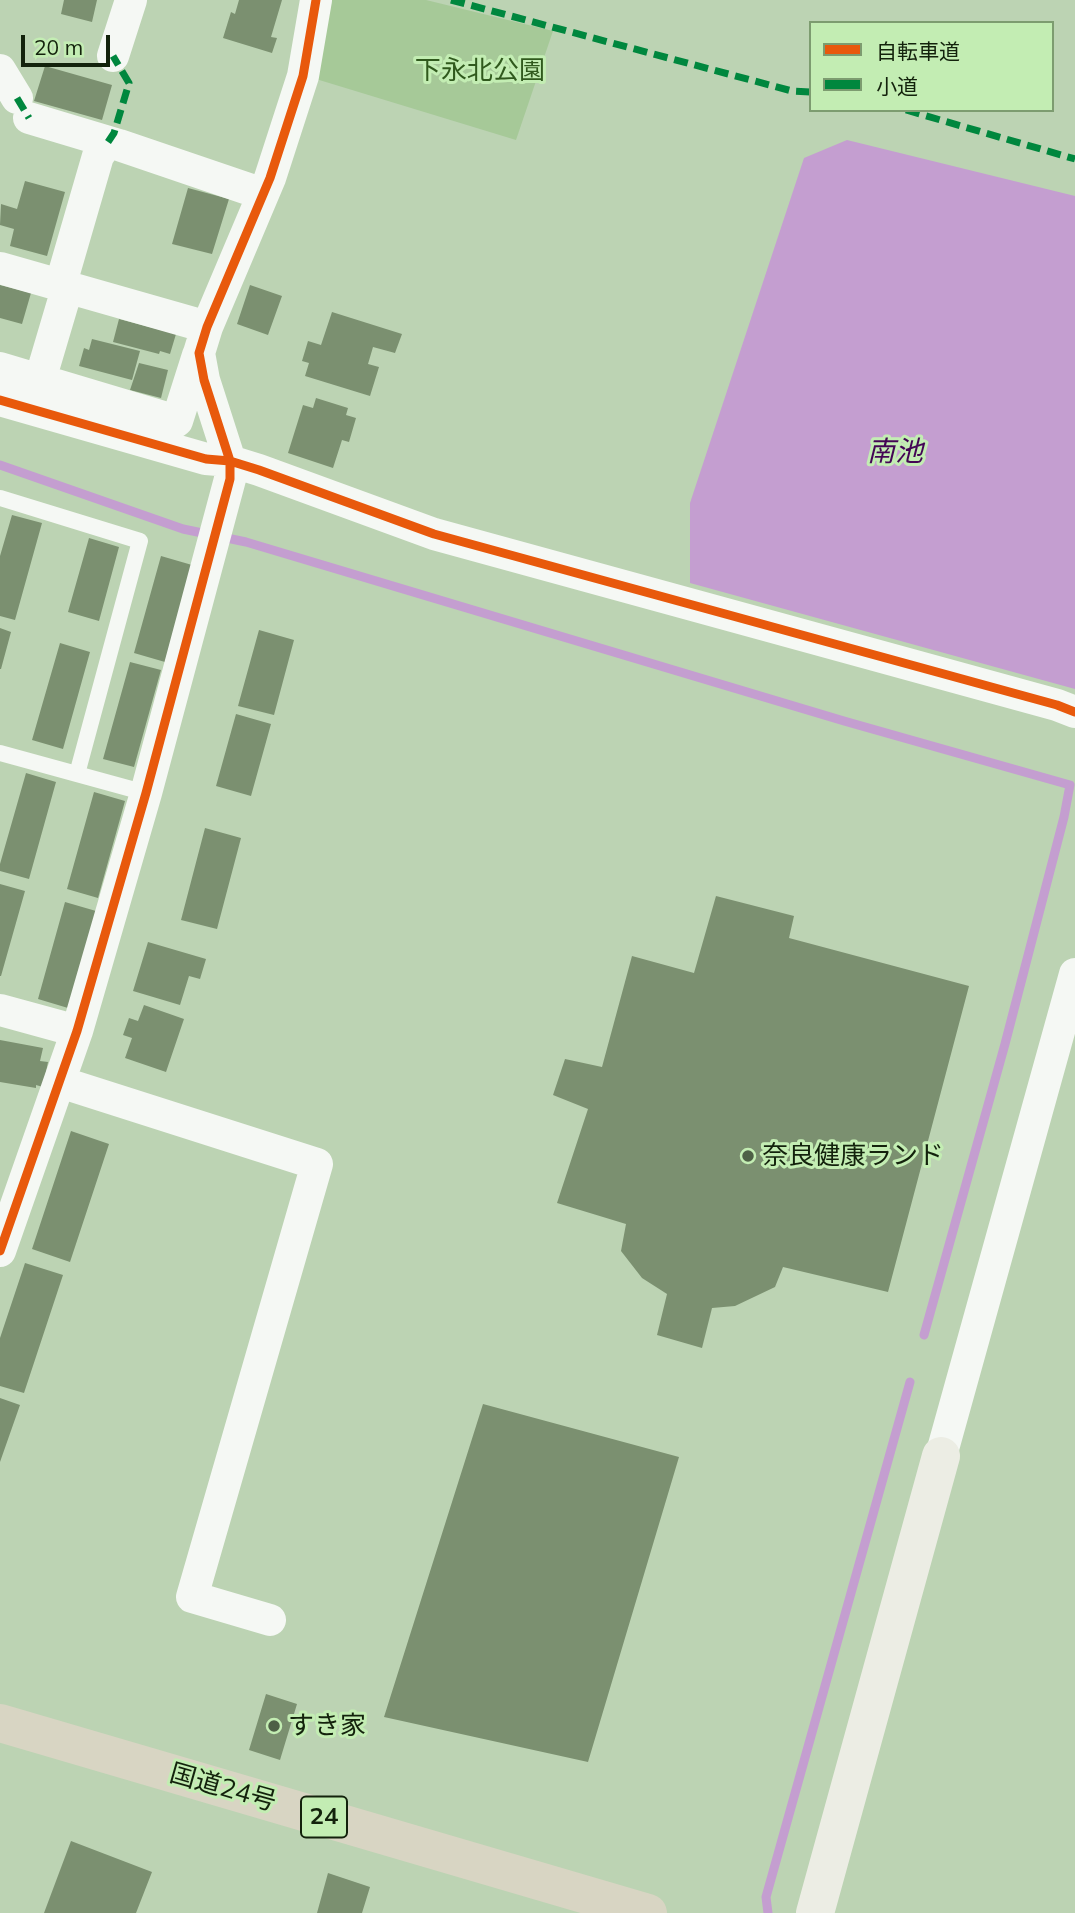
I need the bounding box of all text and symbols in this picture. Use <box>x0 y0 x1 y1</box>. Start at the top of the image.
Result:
scale bar <box>24 21 114 65</box>
legend <box>809 21 1054 112</box>
text: 20 m <box>34 34 83 60</box>
text: 自転車道 <box>876 38 960 64</box>
park label: 下永北公園 <box>415 55 545 87</box>
text: 小道 <box>876 73 918 99</box>
water label: 南池 <box>867 436 923 470</box>
place label: 奈良健康ランド <box>762 1140 944 1172</box>
marker: 奈良健康ランド <box>740 1148 756 1164</box>
place label: すき家 <box>288 1710 366 1742</box>
marker: すき家 <box>266 1718 282 1734</box>
street label: 国道24号 <box>166 1758 280 1818</box>
road number: 24 <box>301 1796 347 1838</box>

